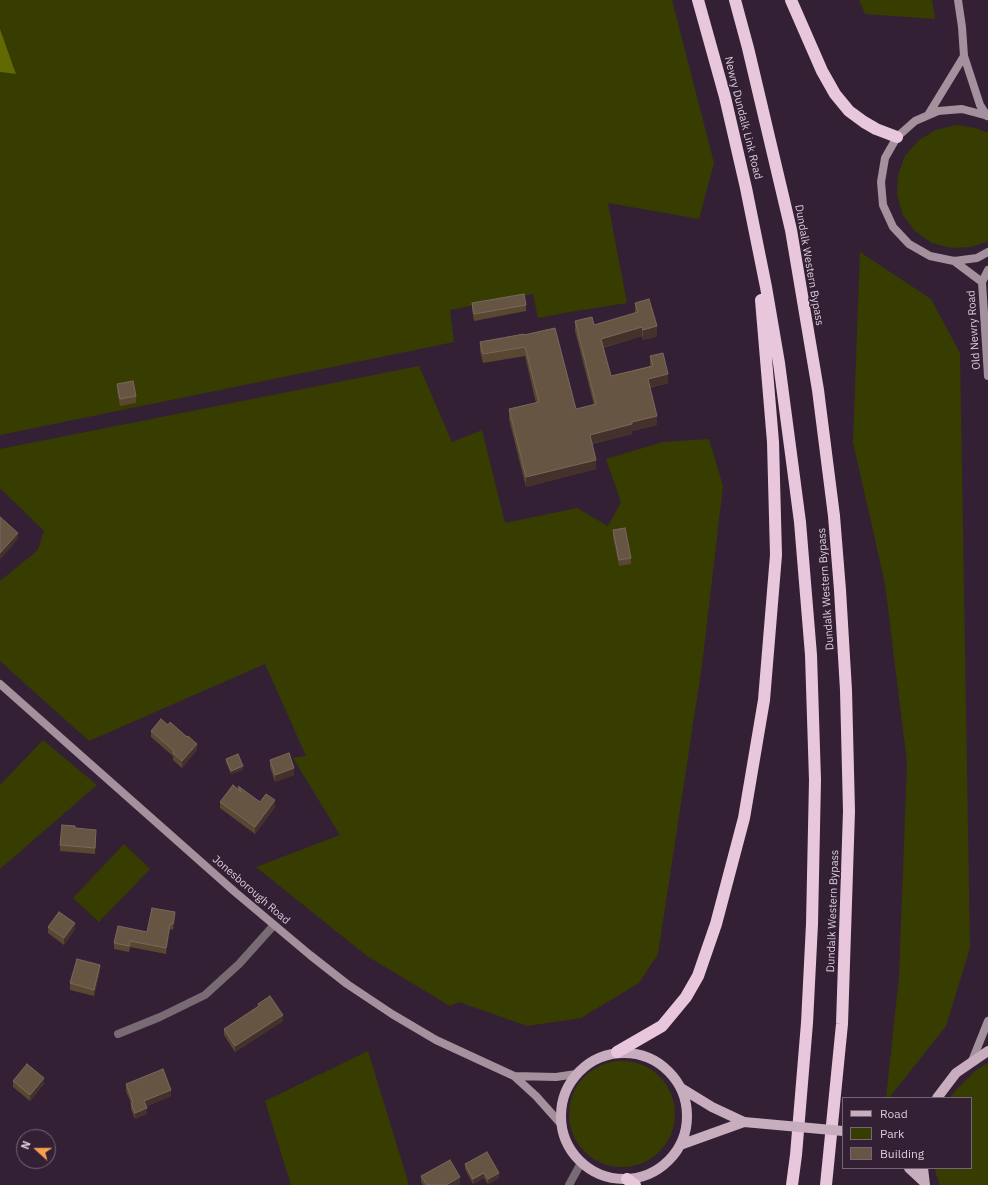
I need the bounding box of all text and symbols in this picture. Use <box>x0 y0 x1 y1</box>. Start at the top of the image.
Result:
street label: Newry Dundalk Link Road <box>721 55 765 181</box>
street label: Dundalk Western Bypass <box>792 203 826 327</box>
street label: Old Newry Road <box>965 290 983 370</box>
street label: Dundalk Western Bypass <box>815 527 837 651</box>
street label: Dundalk Western Bypass <box>824 849 842 973</box>
street label: Jonesborough Road <box>210 853 292 927</box>
legend <box>842 1097 972 1169</box>
text: Road <box>880 1106 908 1121</box>
text: Park <box>880 1126 904 1141</box>
north arrow <box>16 1129 56 1169</box>
text: N <box>18 1139 34 1151</box>
text: Building <box>880 1146 924 1161</box>

